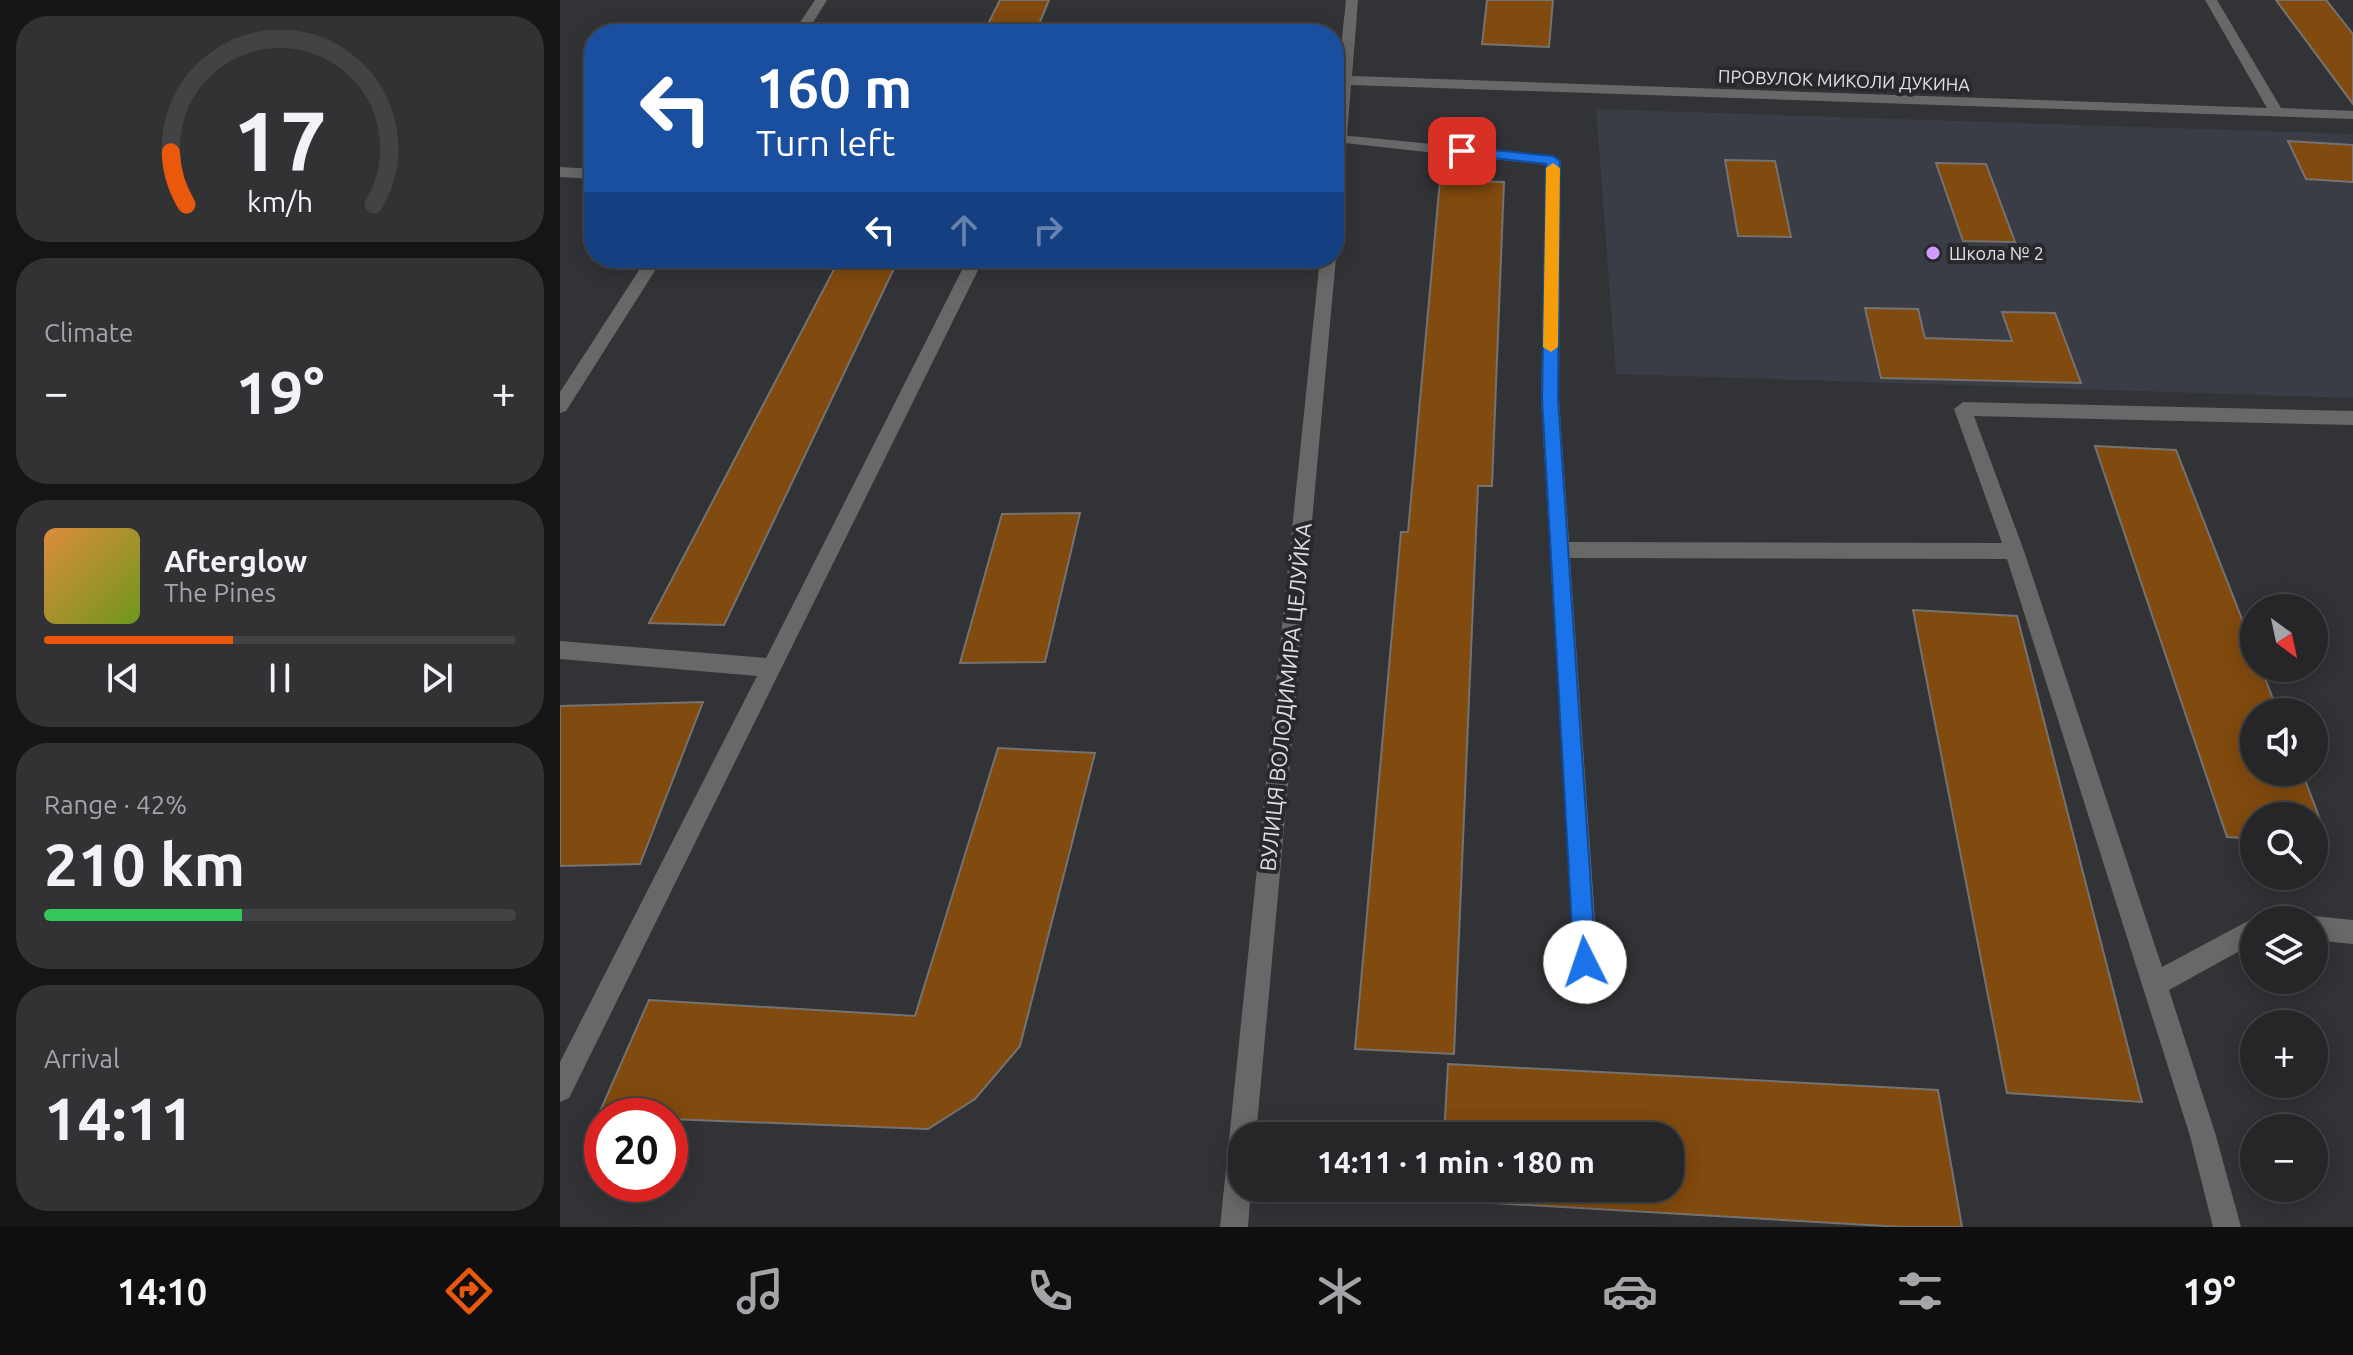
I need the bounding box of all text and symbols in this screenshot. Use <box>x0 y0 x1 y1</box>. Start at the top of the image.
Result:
icon: left <box>624 56 728 160</box>
text: 160 m <box>756 56 912 119</box>
street label: ПРОВУЛОК МИКОЛИ ДУКИНА <box>1718 66 1971 94</box>
text: 17 <box>233 93 327 187</box>
pin <box>1428 117 1496 185</box>
text: Turn left <box>756 122 895 163</box>
icon: arrive <box>1440 129 1484 173</box>
text: km/h <box>247 185 313 217</box>
icon: left <box>858 208 902 252</box>
icon: ahead <box>942 208 986 252</box>
icon: right <box>1026 208 1070 252</box>
place label: Школа № 2 <box>1949 243 2044 263</box>
marker: Школа № 2 <box>1924 244 1942 262</box>
text: Climate <box>44 318 133 347</box>
text: 19° <box>236 358 324 425</box>
text: − <box>44 367 69 416</box>
text: + <box>491 367 516 416</box>
street label: ВУЛИЦЯ ВОЛОДИМИРА ЦЕЛУЙКА <box>1254 521 1316 872</box>
text: Afterglow <box>164 544 307 578</box>
text: The Pines <box>164 578 276 607</box>
north arrow <box>2240 594 2328 682</box>
map controls <box>2240 594 2328 1202</box>
icon: previous <box>101 656 145 700</box>
icon: pause <box>258 656 302 700</box>
icon: next <box>415 656 459 700</box>
button: sound <box>2240 698 2328 786</box>
text: Range · 42% <box>44 790 187 819</box>
button: search <box>2240 802 2328 890</box>
text: 210 km <box>44 830 245 897</box>
button: layers <box>2240 906 2328 994</box>
position arrow <box>1543 920 1627 1004</box>
button: + <box>2240 1010 2328 1098</box>
text: Arrival <box>44 1044 120 1073</box>
text: 14:11 <box>44 1084 194 1151</box>
speed limit sign: 20 <box>584 1098 688 1202</box>
button: − <box>2240 1114 2328 1202</box>
text: 14:11 · 1 min · 180 m <box>1317 1145 1595 1179</box>
icon: directions <box>441 1263 497 1319</box>
icon: music <box>732 1263 788 1319</box>
icon: phone <box>1022 1263 1078 1319</box>
icon: climate <box>1312 1263 1368 1319</box>
icon: car <box>1602 1263 1658 1319</box>
icon: filters <box>1892 1263 1948 1319</box>
text: 14:10 <box>117 1271 207 1312</box>
text: 19° <box>2182 1271 2236 1312</box>

